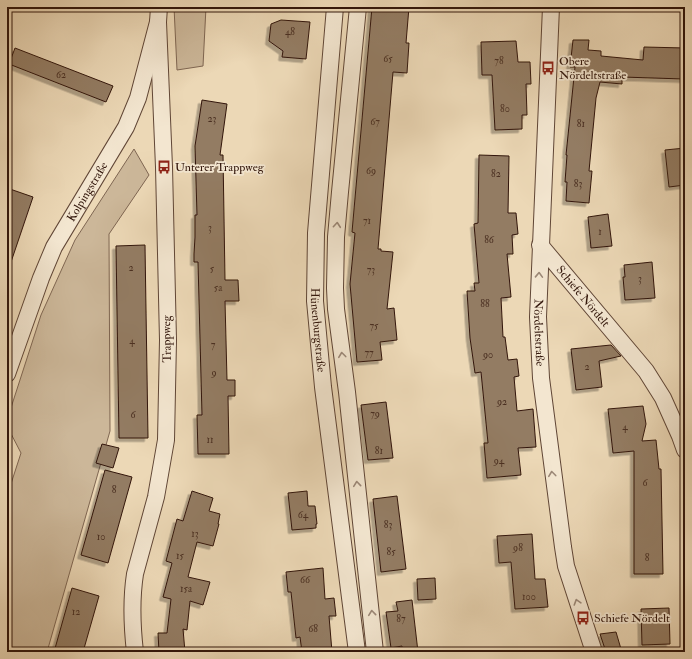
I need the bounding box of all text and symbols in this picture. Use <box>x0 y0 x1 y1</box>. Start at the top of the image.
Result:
house number: 48 <box>285 26 295 38</box>
house number: 65 <box>383 53 393 65</box>
place label: Obere Nördeltstraße <box>559 54 626 83</box>
house number: 78 <box>494 55 504 67</box>
bus stop icon: Obere Nördeltstraße <box>540 60 556 76</box>
house number: 62 <box>56 69 66 81</box>
house number: 80 <box>500 103 510 115</box>
house number: 23 <box>208 113 217 125</box>
house number: 67 <box>370 116 380 128</box>
house number: 81 <box>577 118 586 130</box>
street label: Kolpingstraße <box>63 159 111 224</box>
bus stop icon: Unterer Trappweg <box>156 159 172 175</box>
place label: Unterer Trappweg <box>175 160 265 175</box>
house number: 69 <box>366 165 376 177</box>
house number: 82 <box>491 168 501 180</box>
house number: 83 <box>574 178 582 190</box>
house number: 71 <box>363 215 372 227</box>
house number: 3 <box>208 222 212 234</box>
one-way arrow <box>333 222 342 228</box>
house number: 1 <box>598 226 602 238</box>
house number: 86 <box>484 234 495 246</box>
house number: 2 <box>128 262 134 274</box>
street label: Schiefe Nördelt <box>553 262 613 330</box>
house number: 5 <box>210 263 215 275</box>
house number: 73 <box>367 264 375 276</box>
one-way arrow <box>535 272 543 278</box>
house number: 3 <box>638 273 642 285</box>
house number: 5a <box>214 282 223 294</box>
street label: Hünenburgstraße <box>307 288 329 373</box>
house number: 88 <box>480 298 490 310</box>
street label: Nördeltstraße <box>530 299 548 367</box>
street label: Trappweg <box>159 314 175 363</box>
house number: 75 <box>370 320 379 332</box>
house number: 4 <box>129 335 135 347</box>
house number: 7 <box>211 339 216 351</box>
house number: 77 <box>364 347 374 359</box>
house number: 90 <box>482 349 493 361</box>
one-way arrow <box>338 352 347 358</box>
house number: 2 <box>584 361 590 373</box>
house number: 9 <box>210 367 217 379</box>
house number: 92 <box>496 396 507 408</box>
house number: 79 <box>370 408 380 420</box>
house number: 6 <box>130 409 136 421</box>
house number: 4 <box>622 421 628 433</box>
house number: 11 <box>206 434 214 446</box>
house number: 81 <box>375 445 384 457</box>
house number: 94 <box>493 455 505 467</box>
one-way arrow <box>548 471 557 477</box>
house number: 6 <box>642 477 648 489</box>
one-way arrow <box>353 481 362 487</box>
house number: 8 <box>112 484 117 496</box>
house number: 64 <box>298 509 309 521</box>
house number: 83 <box>384 519 392 531</box>
house number: 13 <box>191 528 199 540</box>
house number: 10 <box>97 531 105 543</box>
house number: 98 <box>512 542 523 554</box>
house number: 85 <box>386 546 396 558</box>
house number: 15 <box>176 550 185 562</box>
house number: 8 <box>645 552 650 564</box>
house number: 66 <box>300 574 311 586</box>
house number: 15a <box>180 583 193 595</box>
house number: 100 <box>522 591 536 603</box>
one-way arrow <box>573 598 582 605</box>
house number: 12 <box>72 606 80 618</box>
one-way arrow <box>367 610 376 616</box>
bus stop icon: Schiefe Nördelt <box>575 610 591 626</box>
place label: Schiefe Nördelt <box>594 611 670 626</box>
house number: 87 <box>396 613 406 625</box>
house number: 68 <box>308 623 318 635</box>

